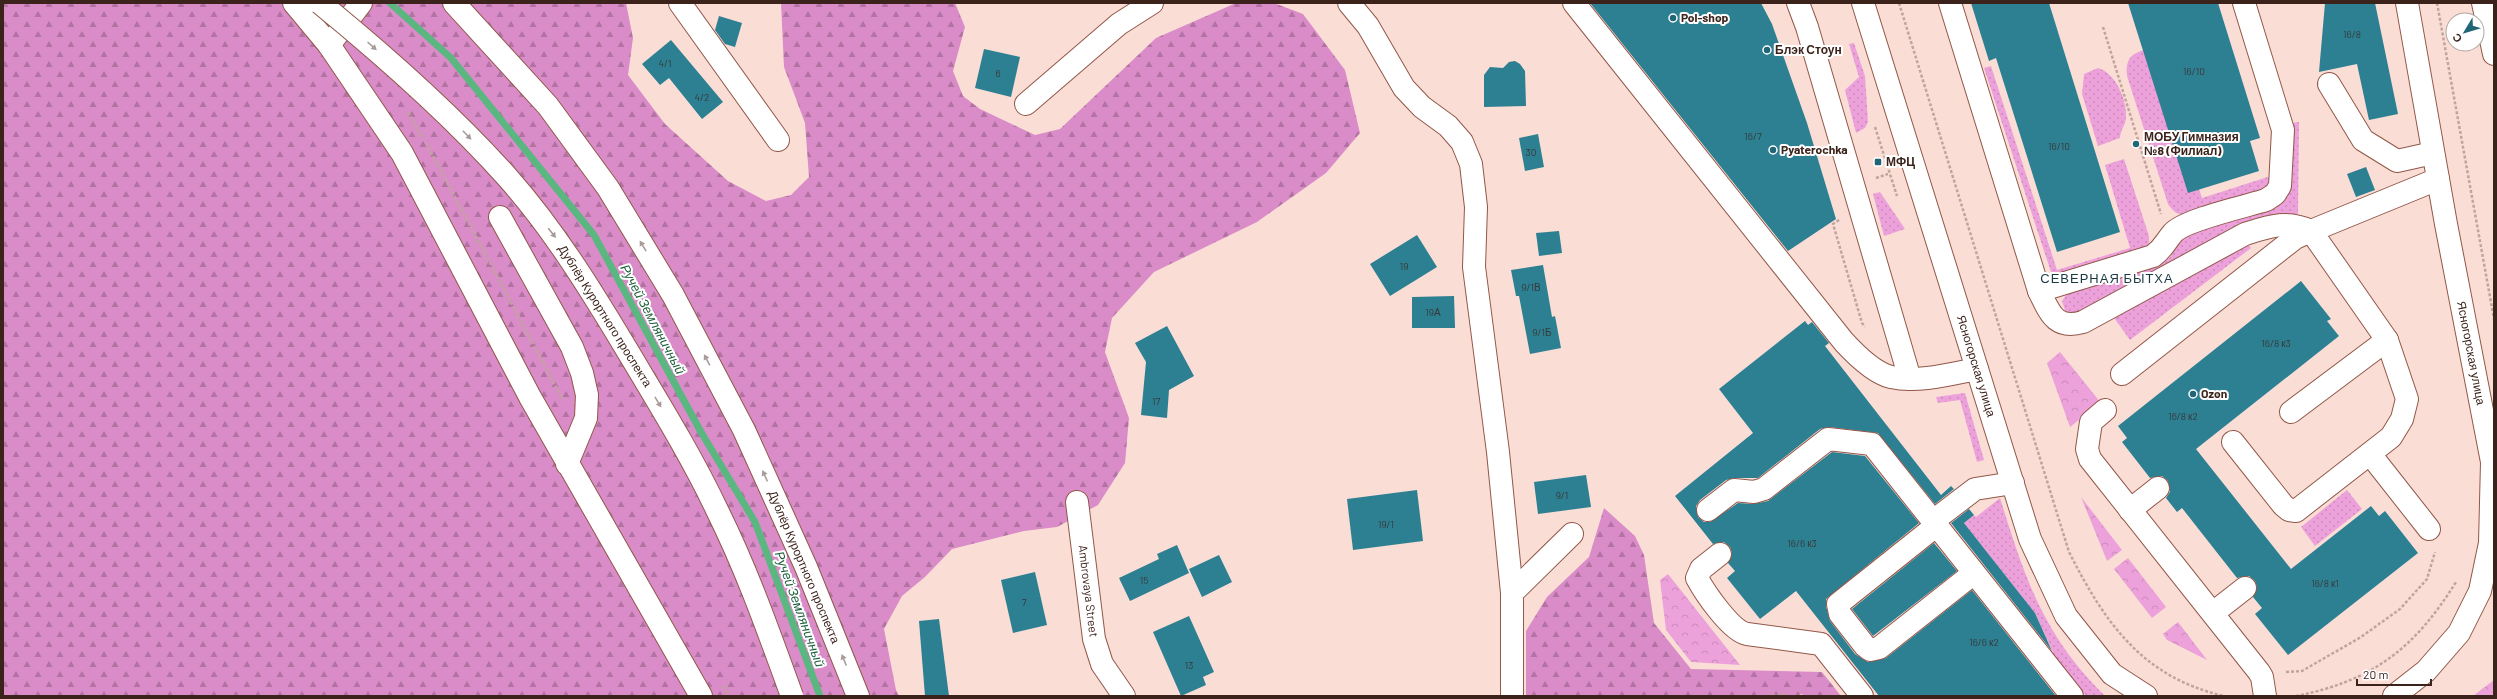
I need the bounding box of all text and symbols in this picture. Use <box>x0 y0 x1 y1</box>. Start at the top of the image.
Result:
place label: Pol-shop <box>1681 10 1729 24</box>
north arrow <box>2445 12 2485 52</box>
marker: Pol-shop <box>1668 13 1678 23</box>
house number: 16/8 <box>2343 28 2361 40</box>
text: С <box>2449 31 2464 46</box>
one-way arrow <box>367 41 377 50</box>
place label: Блэк Стоун <box>1775 42 1842 57</box>
marker: Блэк Стоун <box>1762 45 1772 55</box>
house number: 4/1 <box>658 57 672 69</box>
house number: 16/10 <box>2183 65 2205 77</box>
house number: 6 <box>995 67 1001 79</box>
house number: 4/2 <box>695 91 709 103</box>
place label: МОБУ Гимназия №8 (Филиал) <box>2144 129 2239 157</box>
one-way arrow <box>462 130 471 140</box>
house number: 16/7 <box>1744 130 1762 142</box>
marker: МОБУ Гимназия №8 (Филиал) <box>2131 139 2141 149</box>
house number: 16/10 <box>2048 140 2070 152</box>
place label: Pyaterochka <box>1781 142 1848 156</box>
marker: Pyaterochka <box>1768 145 1778 155</box>
house number: 30 <box>1526 146 1536 158</box>
place label: МФЦ <box>1886 154 1915 169</box>
marker: МФЦ <box>1873 157 1883 167</box>
one-way arrow <box>548 227 556 238</box>
one-way arrow <box>640 240 647 252</box>
street label: Дублёр Курортного проспекта <box>555 242 656 390</box>
house number: 19 <box>1400 260 1408 272</box>
water label: Ручей Земляничный <box>617 261 689 377</box>
district label: СЕВЕРНАЯ БЫТХА <box>2040 270 2174 286</box>
house number: 9/1В <box>1521 281 1541 293</box>
street label: Ясногорская улица <box>2454 300 2489 406</box>
house number: 19А <box>1425 306 1441 318</box>
street label: Ясногорская улица <box>1954 313 1999 419</box>
house number: 9/1Б <box>1532 326 1552 338</box>
house number: 16/8 к3 <box>2261 337 2291 349</box>
one-way arrow <box>704 354 710 366</box>
place label: Ozon <box>2201 386 2227 400</box>
marker: Ozon <box>2188 389 2198 399</box>
house number: 17 <box>1152 395 1160 407</box>
one-way arrow <box>654 396 661 408</box>
house number: 16/8 к2 <box>2168 410 2198 422</box>
one-way arrow <box>762 470 768 482</box>
street label: Дублёр Курортного проспекта <box>765 488 844 646</box>
house number: 9/1 <box>1556 489 1568 501</box>
house number: 19/1 <box>1378 518 1394 530</box>
house number: 16/6 к3 <box>1787 537 1817 549</box>
street label: Ambrovaya Street <box>1076 544 1102 638</box>
water label: Ручей Земляничный <box>772 549 828 669</box>
house number: 15 <box>1140 574 1148 586</box>
house number: 16/8 к1 <box>2311 577 2339 589</box>
house number: 7 <box>1022 596 1027 608</box>
house number: 16/6 к2 <box>1969 636 1999 648</box>
one-way arrow <box>840 653 846 665</box>
house number: 13 <box>1185 659 1193 671</box>
scale bar <box>2357 661 2431 687</box>
text: 20 m <box>2363 667 2389 681</box>

